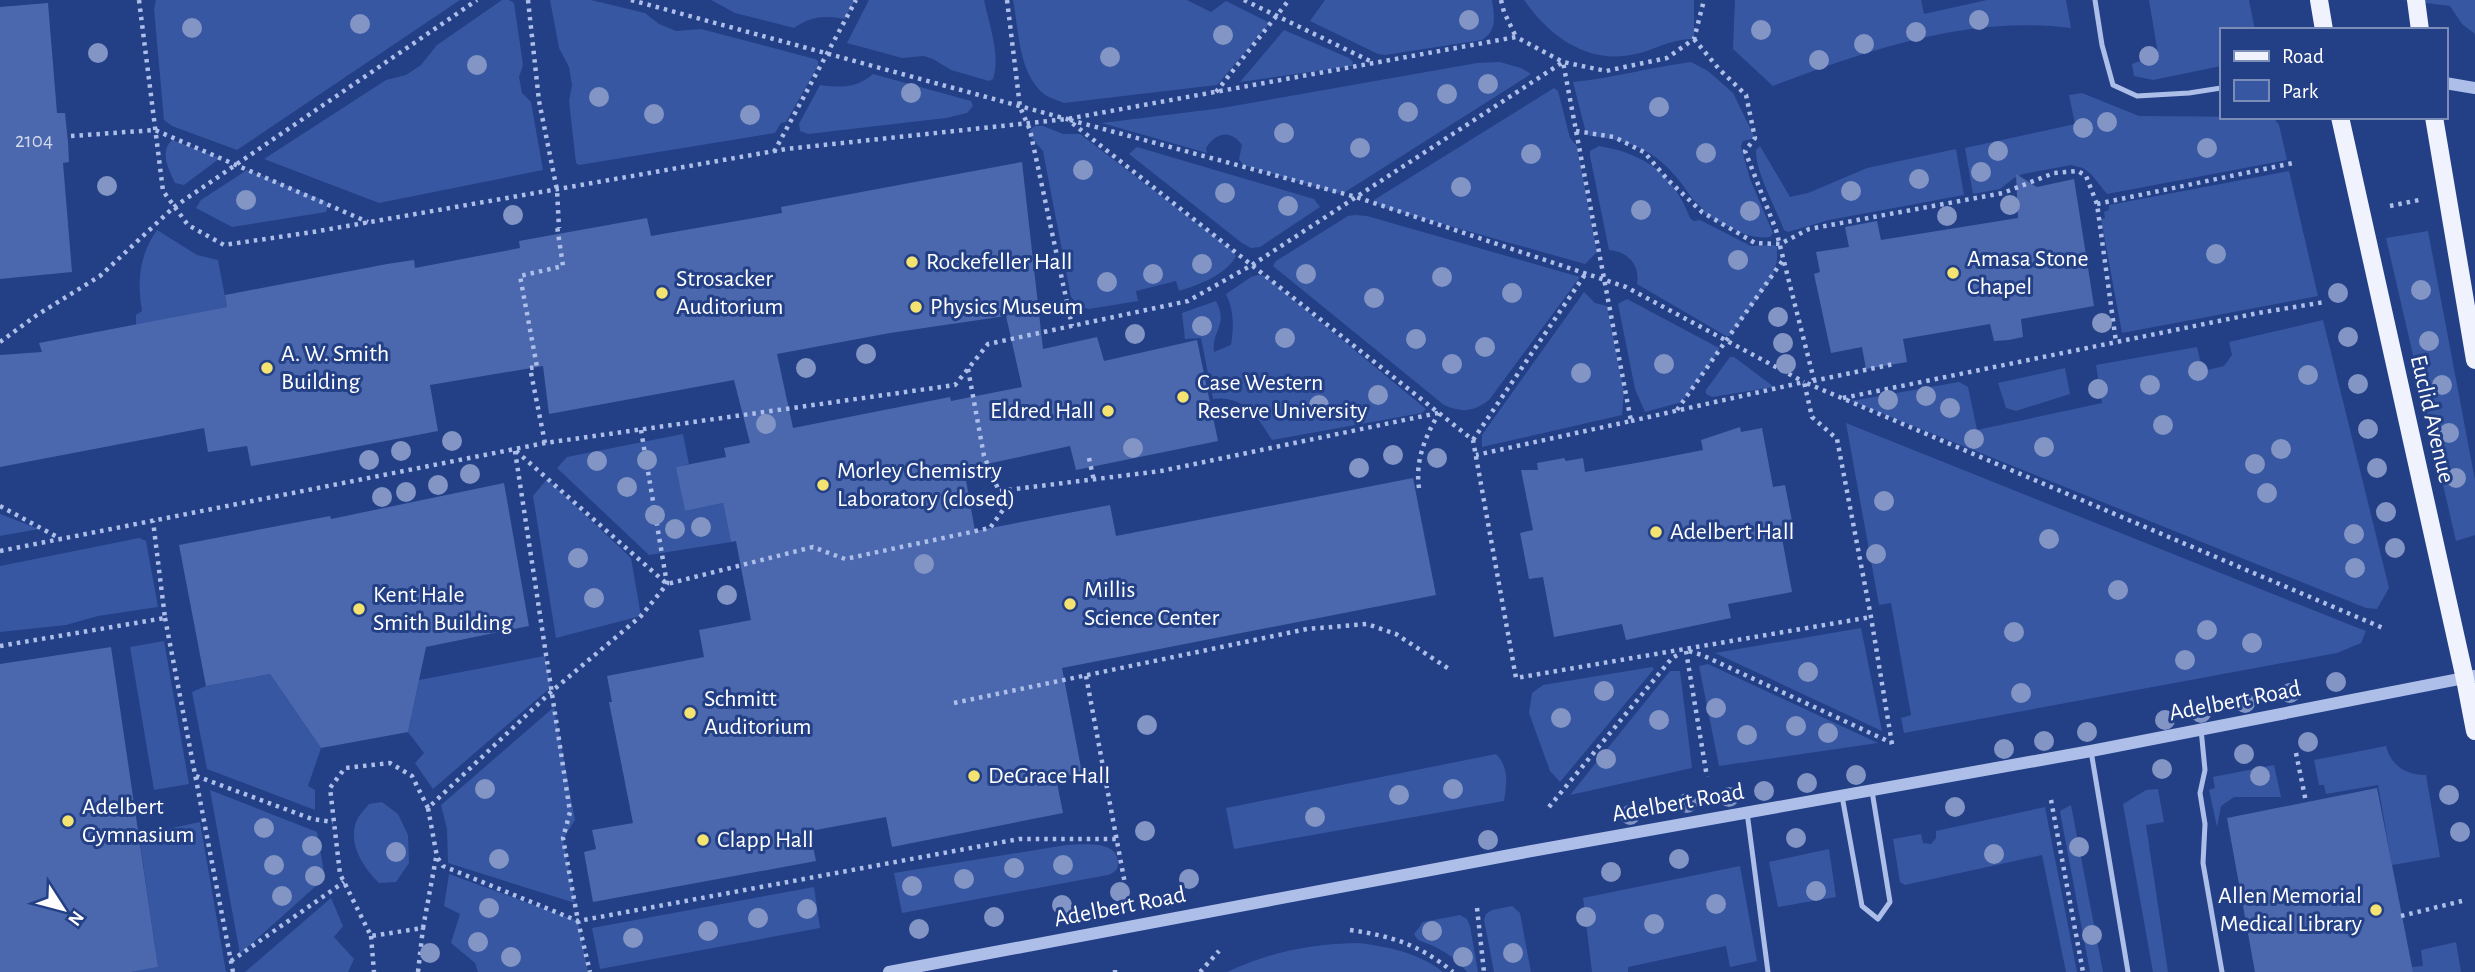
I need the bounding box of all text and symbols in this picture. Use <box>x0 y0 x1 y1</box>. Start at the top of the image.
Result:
legend <box>2220 28 2447 119</box>
text: Road <box>2282 46 2324 67</box>
text: Park <box>2282 81 2319 102</box>
house number: 2104 <box>15 130 53 151</box>
place label: Amasa Stone Chapel <box>1967 247 2089 299</box>
place label: Rockefeller Hall <box>926 250 1073 274</box>
marker: Rockefeller Hall <box>904 254 920 270</box>
marker: Amasa Stone Chapel <box>1945 265 1961 281</box>
place label: Strosacker Auditorium <box>676 267 783 319</box>
marker: Strosacker Auditorium <box>654 285 670 301</box>
place label: Physics Museum <box>930 295 1083 319</box>
marker: Physics Museum <box>908 299 924 315</box>
place label: A. W. Smith Building <box>281 342 389 394</box>
street label: Euclid Avenue <box>2406 353 2458 485</box>
marker: A. W. Smith Building <box>259 360 275 376</box>
place label: Case Western Reserve University <box>1197 371 1367 423</box>
marker: Case Western Reserve University <box>1175 389 1191 405</box>
place label: Eldred Hall <box>990 399 1094 423</box>
marker: Eldred Hall <box>1100 403 1116 419</box>
place label: Morley Chemistry Laboratory (closed) <box>837 459 1015 511</box>
marker: Morley Chemistry Laboratory (closed) <box>815 477 831 493</box>
place label: Adelbert Hall <box>1670 520 1795 544</box>
marker: Adelbert Hall <box>1648 524 1664 540</box>
place label: Millis Science Center <box>1084 578 1219 630</box>
place label: Kent Hale Smith Building <box>373 583 513 635</box>
marker: Millis Science Center <box>1062 596 1078 612</box>
marker: Kent Hale Smith Building <box>351 601 367 617</box>
street label: Adelbert Road <box>2167 676 2303 726</box>
place label: Schmitt Auditorium <box>704 687 811 739</box>
marker: Schmitt Auditorium <box>682 705 698 721</box>
place label: DeGrace Hall <box>988 764 1110 788</box>
marker: DeGrace Hall <box>966 768 982 784</box>
street label: Adelbert Road <box>1610 780 1746 826</box>
place label: Adelbert Gymnasium <box>82 795 195 847</box>
marker: Adelbert Gymnasium <box>60 813 76 829</box>
place label: Clapp Hall <box>717 828 814 852</box>
marker: Clapp Hall <box>695 832 711 848</box>
north arrow <box>28 874 98 944</box>
street label: Adelbert Road <box>1052 882 1188 932</box>
place label: Allen Memorial Medical Library <box>2218 884 2362 936</box>
marker: Allen Memorial Medical Library <box>2368 902 2384 918</box>
text: N <box>64 907 87 929</box>

